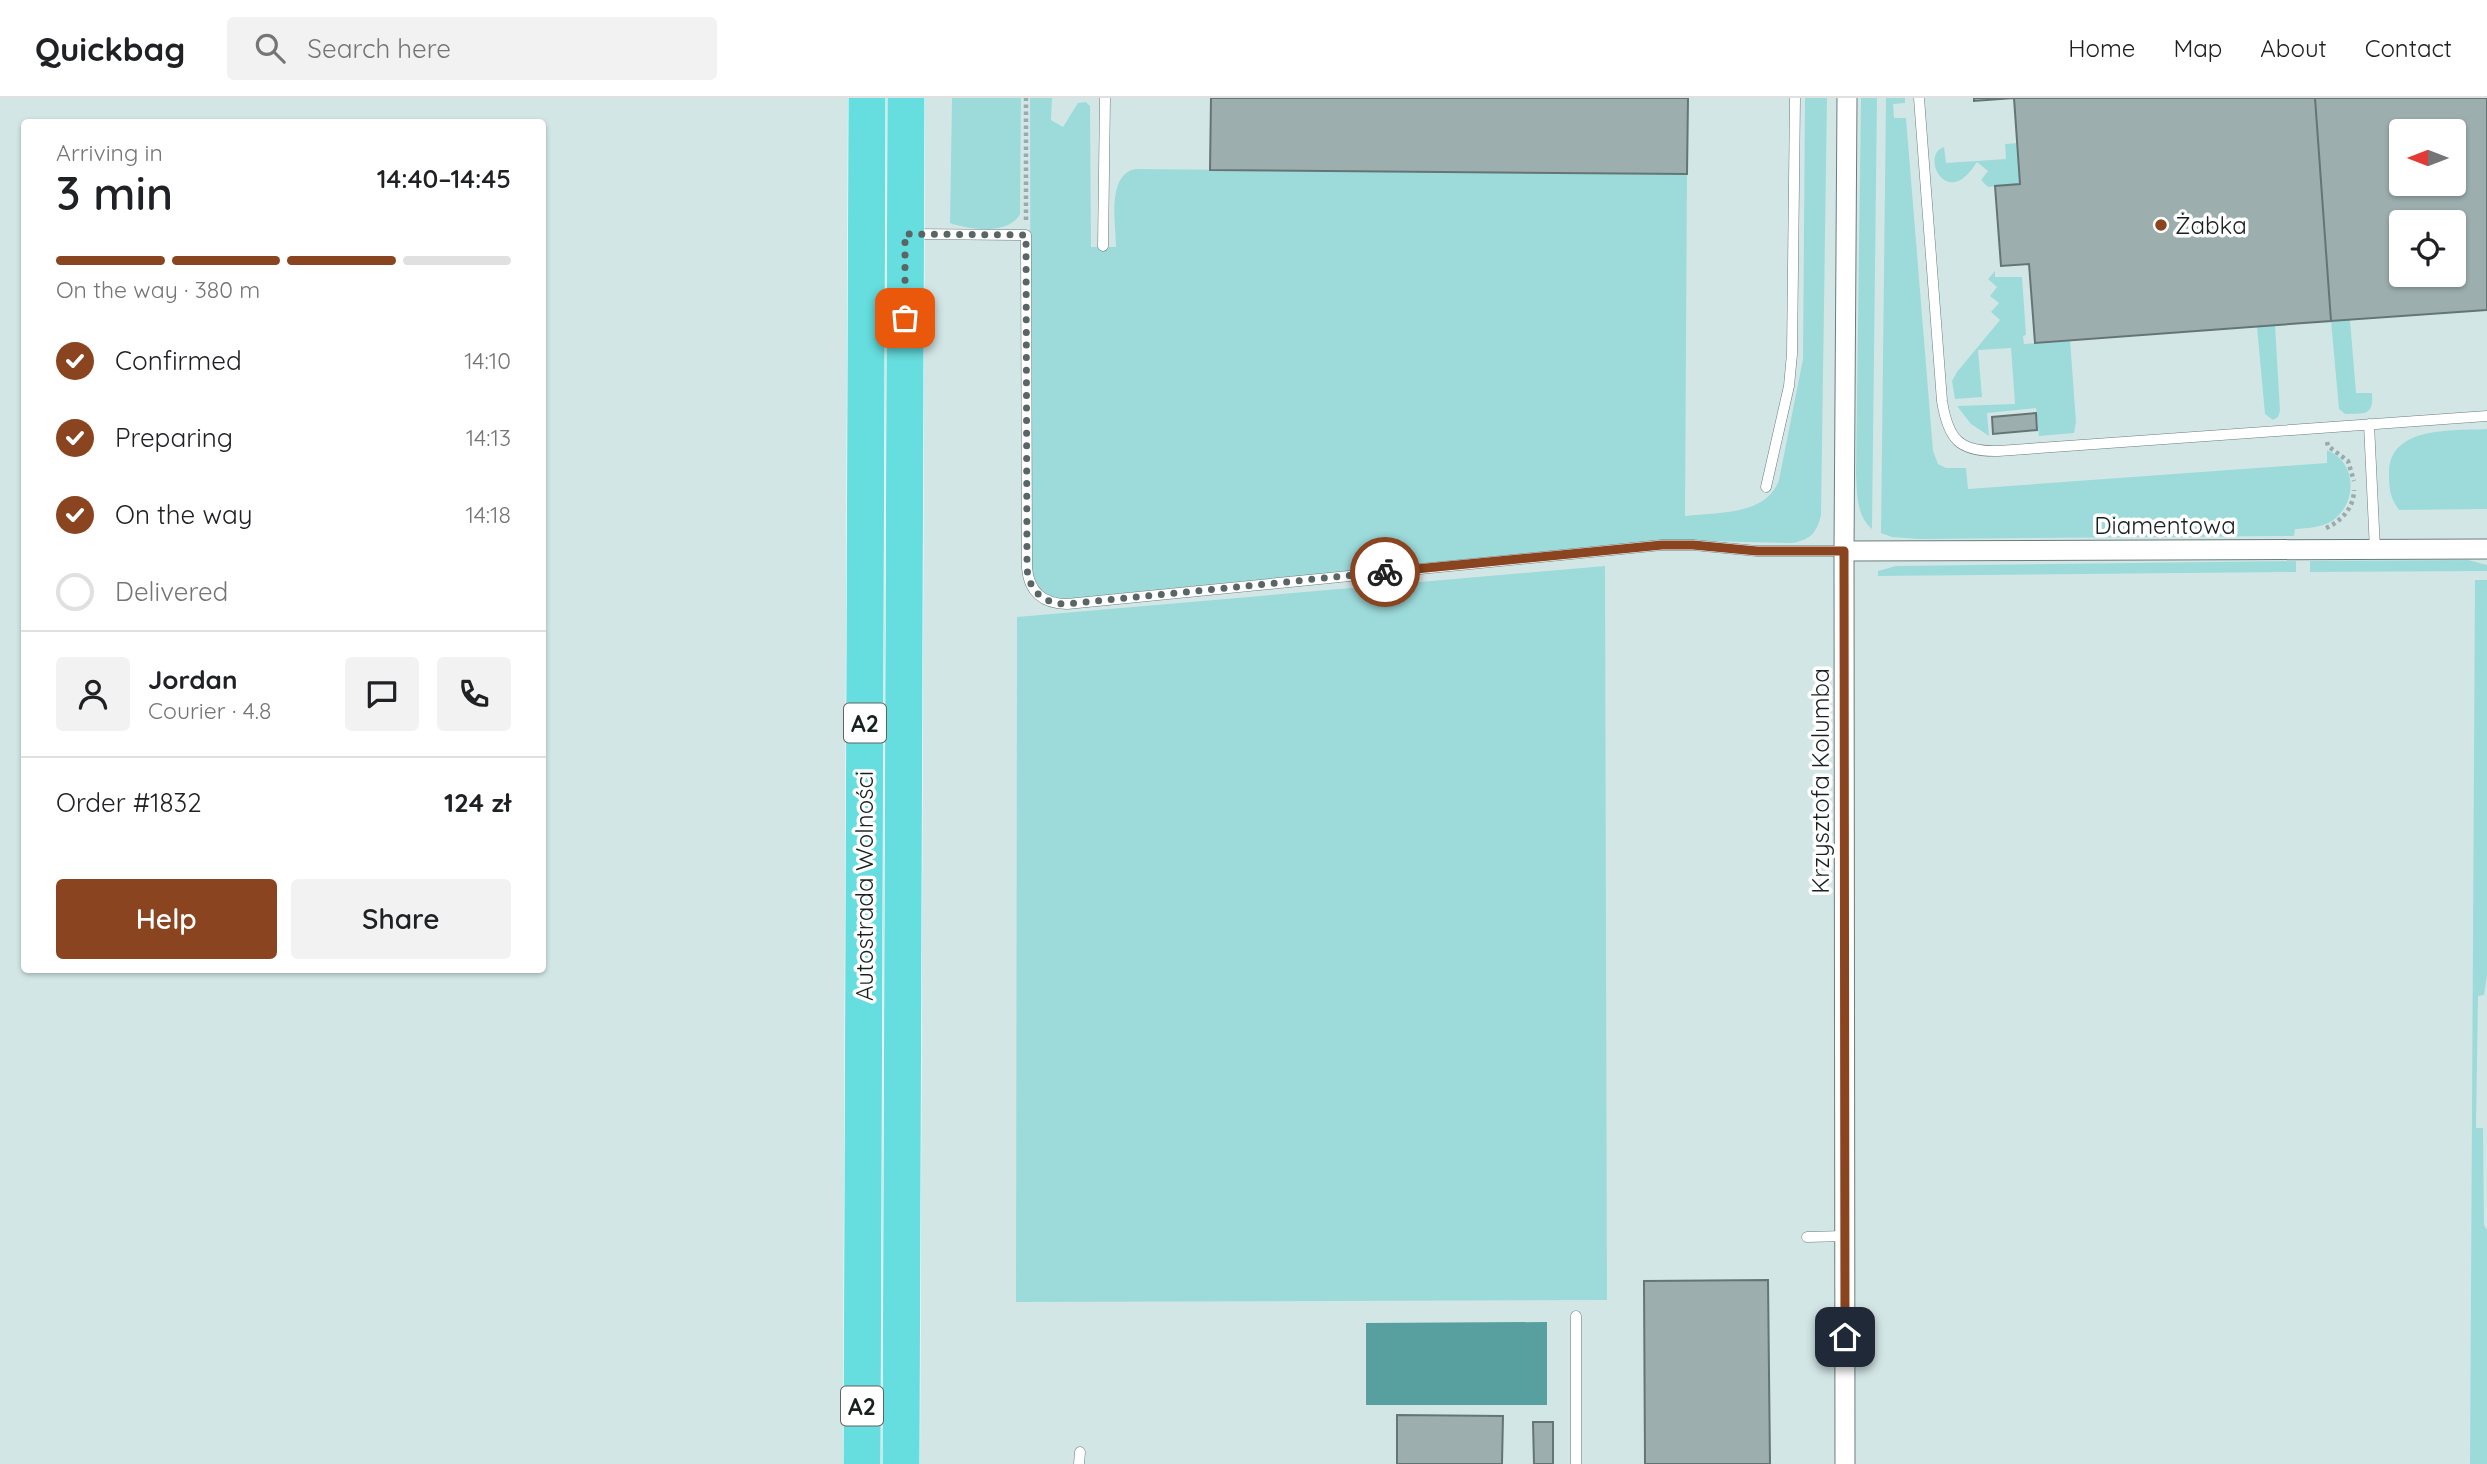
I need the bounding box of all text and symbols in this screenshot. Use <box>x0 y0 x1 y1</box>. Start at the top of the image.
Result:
search box <box>227 17 717 80</box>
text: Quickbag <box>35 28 185 69</box>
icon: search <box>251 29 289 67</box>
text: Search here <box>307 32 451 65</box>
text: Home <box>2068 33 2135 63</box>
text: Map <box>2173 33 2222 63</box>
text: About <box>2260 33 2327 63</box>
text: Contact <box>2365 33 2452 63</box>
north arrow <box>2389 119 2466 196</box>
map controls <box>2389 119 2466 287</box>
text: Arriving in <box>56 138 163 167</box>
text: 14:40–14:45 <box>377 162 511 195</box>
text: 3 min <box>56 164 173 222</box>
place label: Żabka <box>2175 210 2247 240</box>
button: locate <box>2389 210 2466 287</box>
marker: Żabka <box>2153 217 2169 233</box>
text: On the way · 380 m <box>56 275 260 304</box>
pin <box>875 288 935 348</box>
icon: bag <box>886 299 924 337</box>
icon: check <box>56 342 94 380</box>
text: Confirmed <box>115 344 242 377</box>
text: 14:10 <box>464 346 511 375</box>
icon: check <box>56 419 94 457</box>
text: Preparing <box>115 421 233 454</box>
text: 14:13 <box>466 423 511 452</box>
icon: check <box>56 496 94 534</box>
text: On the way <box>115 498 253 531</box>
text: 14:18 <box>465 500 511 529</box>
street label: Diamentowa <box>2094 510 2236 540</box>
courier <box>1350 537 1420 607</box>
icon: bike <box>1366 553 1404 591</box>
text: Delivered <box>115 575 228 608</box>
button: person <box>56 657 130 731</box>
button: chat <box>345 657 419 731</box>
button: phone <box>437 657 511 731</box>
text: Jordan <box>148 663 237 696</box>
street label: Krzysztofa Kolumba <box>1805 668 1835 894</box>
text: Courier · 4.8 <box>148 696 271 725</box>
road number: A2 <box>844 704 886 743</box>
street label: Autostrada Wolności <box>849 771 879 1001</box>
text: Order #1832 <box>56 786 202 819</box>
text: 124 zł <box>444 786 511 819</box>
button: Help <box>56 879 277 959</box>
button: Share <box>291 879 511 959</box>
pin <box>1815 1307 1875 1367</box>
icon: home <box>1826 1318 1864 1356</box>
road number: A2 <box>841 1386 883 1426</box>

